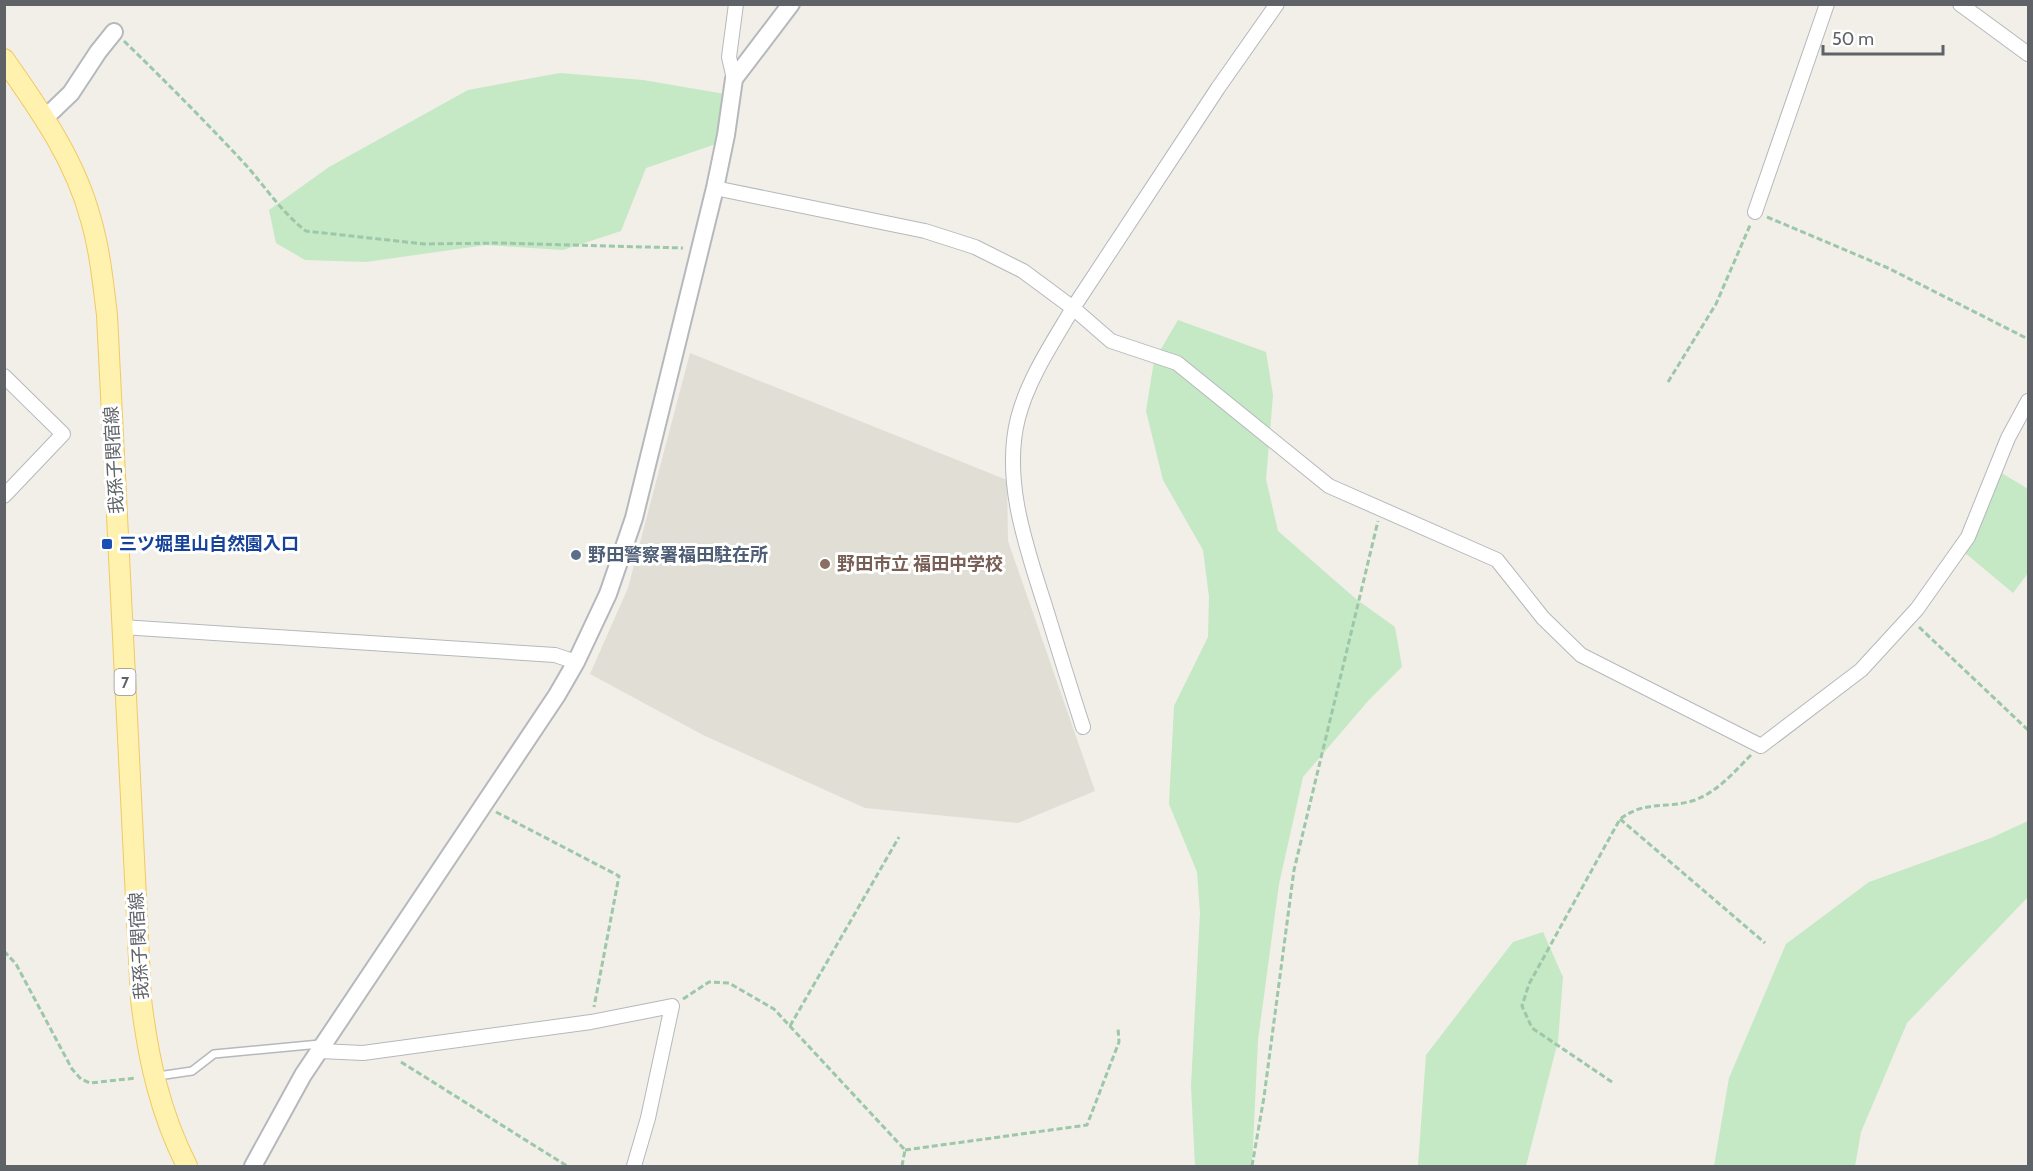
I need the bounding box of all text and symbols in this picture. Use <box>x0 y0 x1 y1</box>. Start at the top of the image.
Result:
scale bar <box>1823 18 1943 56</box>
text: 50 m <box>1832 28 1874 50</box>
street label: 我孫子関宿線 <box>100 405 128 515</box>
place label: 三ツ堀里山自然園入口 <box>119 533 299 555</box>
marker: 三ツ堀里山自然園入口 <box>100 537 114 551</box>
place label: 野田警察署福田駐在所 <box>588 544 768 566</box>
marker: 野田警察署福田駐在所 <box>569 548 583 562</box>
place label: 野田市立 福田中学校 <box>837 553 1003 575</box>
marker: 野田市立 福田中学校 <box>818 557 832 571</box>
road number: 7 <box>114 669 136 695</box>
street label: 我孫子関宿線 <box>125 891 153 1001</box>

